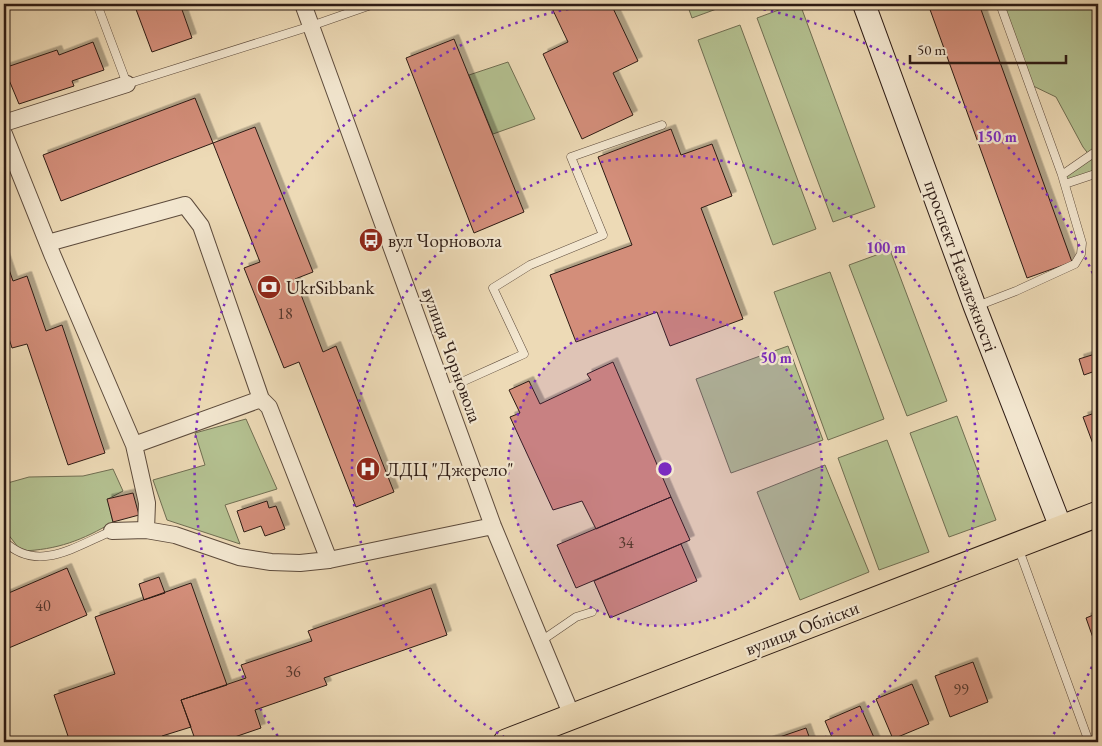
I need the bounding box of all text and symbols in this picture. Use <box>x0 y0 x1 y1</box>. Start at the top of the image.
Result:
scale bar <box>910 32 1066 64</box>
text: 50 m <box>917 40 946 59</box>
text: 150 m <box>977 127 1017 146</box>
street label: проспект Незалежності <box>918 177 1004 355</box>
bus stop icon: вул Чорновола <box>358 227 384 253</box>
place label: вул Чорновола <box>388 228 502 253</box>
text: 100 m <box>866 238 906 257</box>
bank icon: UkrSibbank <box>256 274 282 300</box>
place label: UkrSibbank <box>286 275 376 300</box>
street label: вулиця Чорновола <box>416 284 488 426</box>
house number: 18 <box>277 303 293 324</box>
text: 50 m <box>760 348 792 367</box>
hospital icon: ЛДЦ "Джерело" <box>355 456 381 482</box>
place label: ЛДЦ "Джерело" <box>386 457 514 482</box>
centre of rings <box>656 460 674 478</box>
house number: 34 <box>618 532 634 553</box>
house number: 40 <box>35 595 51 616</box>
street label: вулиця Обліски <box>741 595 863 661</box>
house number: 36 <box>285 661 301 682</box>
house number: 99 <box>953 679 969 700</box>

